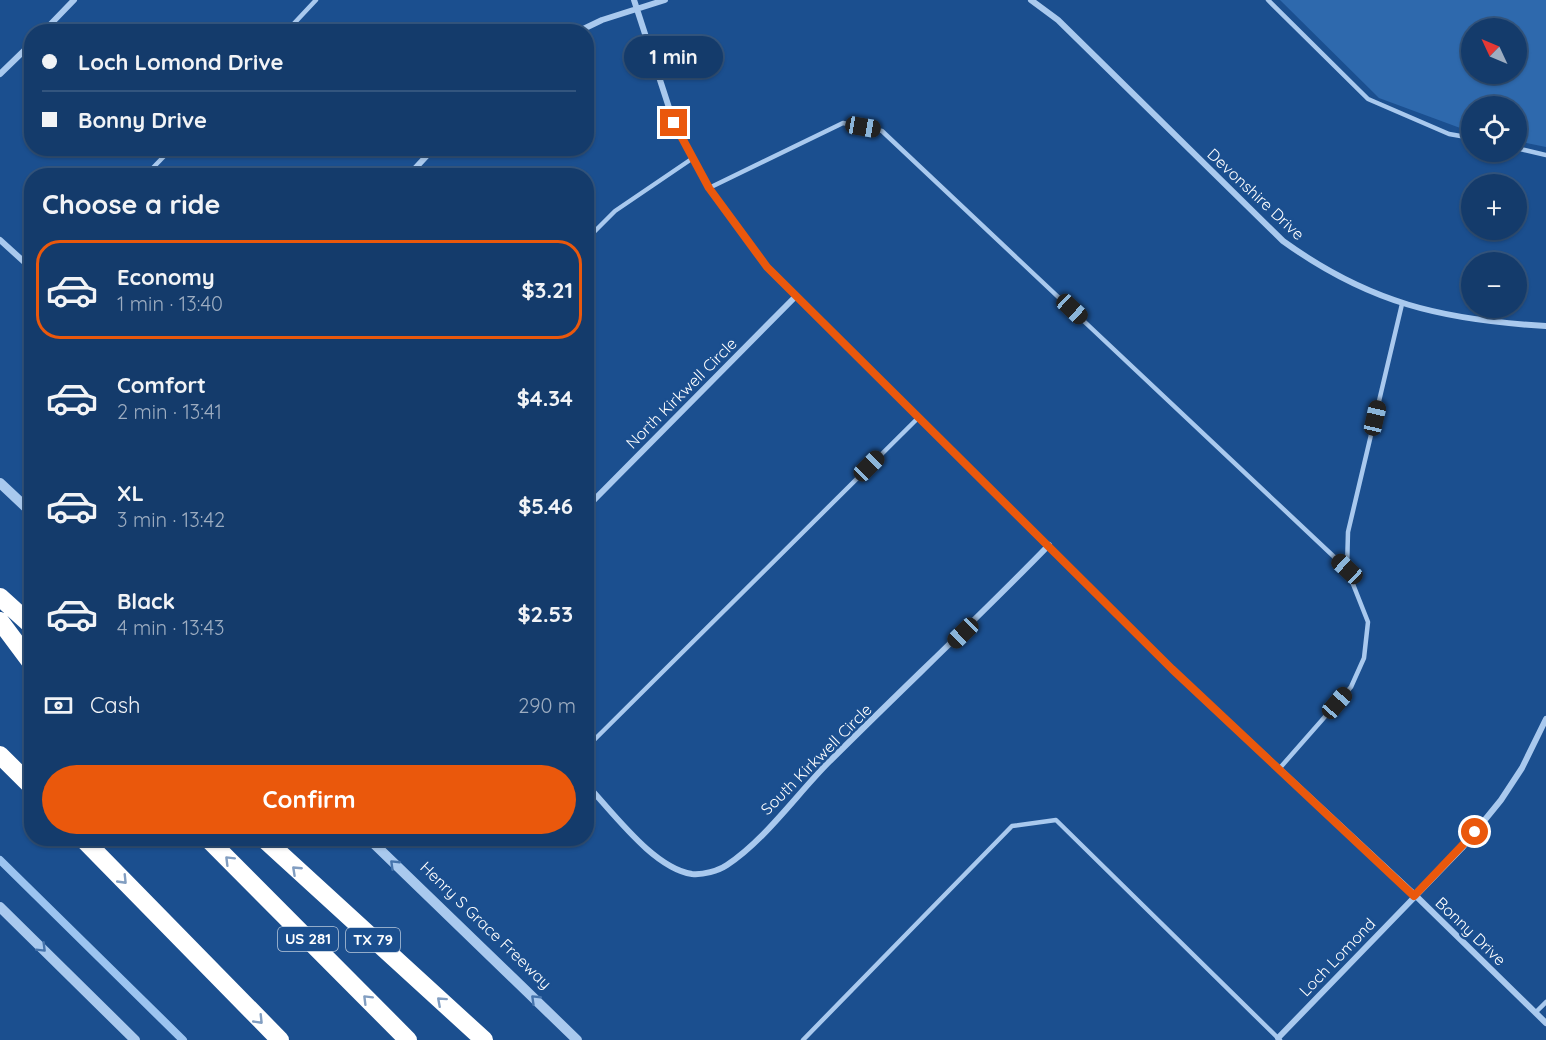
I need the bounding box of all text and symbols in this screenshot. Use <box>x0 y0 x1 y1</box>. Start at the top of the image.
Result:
north arrow <box>1461 18 1527 84</box>
map controls <box>1461 18 1527 318</box>
callout: 1 min <box>624 36 724 78</box>
text: 1 min <box>649 44 698 69</box>
text: Loch Lomond Drive <box>78 48 283 76</box>
button: locate <box>1461 96 1527 162</box>
text: Bonny Drive <box>78 106 207 134</box>
route end <box>660 109 687 136</box>
car <box>844 115 882 139</box>
street label: Devonshire Drive <box>1203 144 1309 244</box>
button: + <box>1461 174 1527 240</box>
text: Choose a ride <box>42 187 220 221</box>
button: − <box>1461 252 1527 318</box>
icon: car <box>45 263 99 317</box>
text: Economy <box>117 263 215 291</box>
text: $3.21 <box>521 276 573 304</box>
car <box>1053 290 1091 328</box>
text: 1 min · 13:40 <box>117 291 223 316</box>
street label: North Kirkwell Circle <box>621 333 741 453</box>
icon: car <box>45 371 99 425</box>
text: Comfort <box>117 371 206 399</box>
text: $4.34 <box>517 384 573 412</box>
car <box>1362 398 1388 438</box>
text: 2 min · 13:41 <box>117 399 222 424</box>
car <box>850 447 888 485</box>
icon: car <box>45 479 99 533</box>
text: XL <box>117 479 144 507</box>
text: $5.46 <box>518 492 573 520</box>
text: 3 min · 13:42 <box>117 507 225 532</box>
car <box>1328 550 1366 588</box>
icon: car <box>45 587 99 641</box>
text: Black <box>117 587 175 615</box>
text: $2.53 <box>517 600 573 628</box>
car <box>944 614 982 652</box>
text: 4 min · 13:43 <box>117 615 225 640</box>
car <box>1318 684 1356 722</box>
icon: cash <box>42 689 75 722</box>
text: Cash <box>90 691 141 719</box>
text: 290 m <box>518 693 576 718</box>
street label: South Kirkwell Circle <box>756 699 876 819</box>
button: Confirm <box>42 765 576 834</box>
route start <box>1461 818 1488 845</box>
one-way arrow <box>226 857 237 868</box>
street label: Henry S Grace Freeway <box>416 857 556 993</box>
one-way arrow <box>391 860 401 871</box>
one-way arrow <box>293 866 304 877</box>
one-way arrow <box>116 874 127 884</box>
street label: Bonny Drive <box>1432 892 1510 970</box>
street label: Loch Lomond <box>1295 914 1379 1000</box>
road number: US 281 <box>278 927 338 951</box>
road number: TX 79 <box>346 928 400 952</box>
one-way arrow <box>34 941 45 952</box>
one-way arrow <box>363 995 374 1006</box>
one-way arrow <box>531 996 542 1007</box>
one-way arrow <box>437 997 447 1008</box>
one-way arrow <box>252 1012 263 1023</box>

